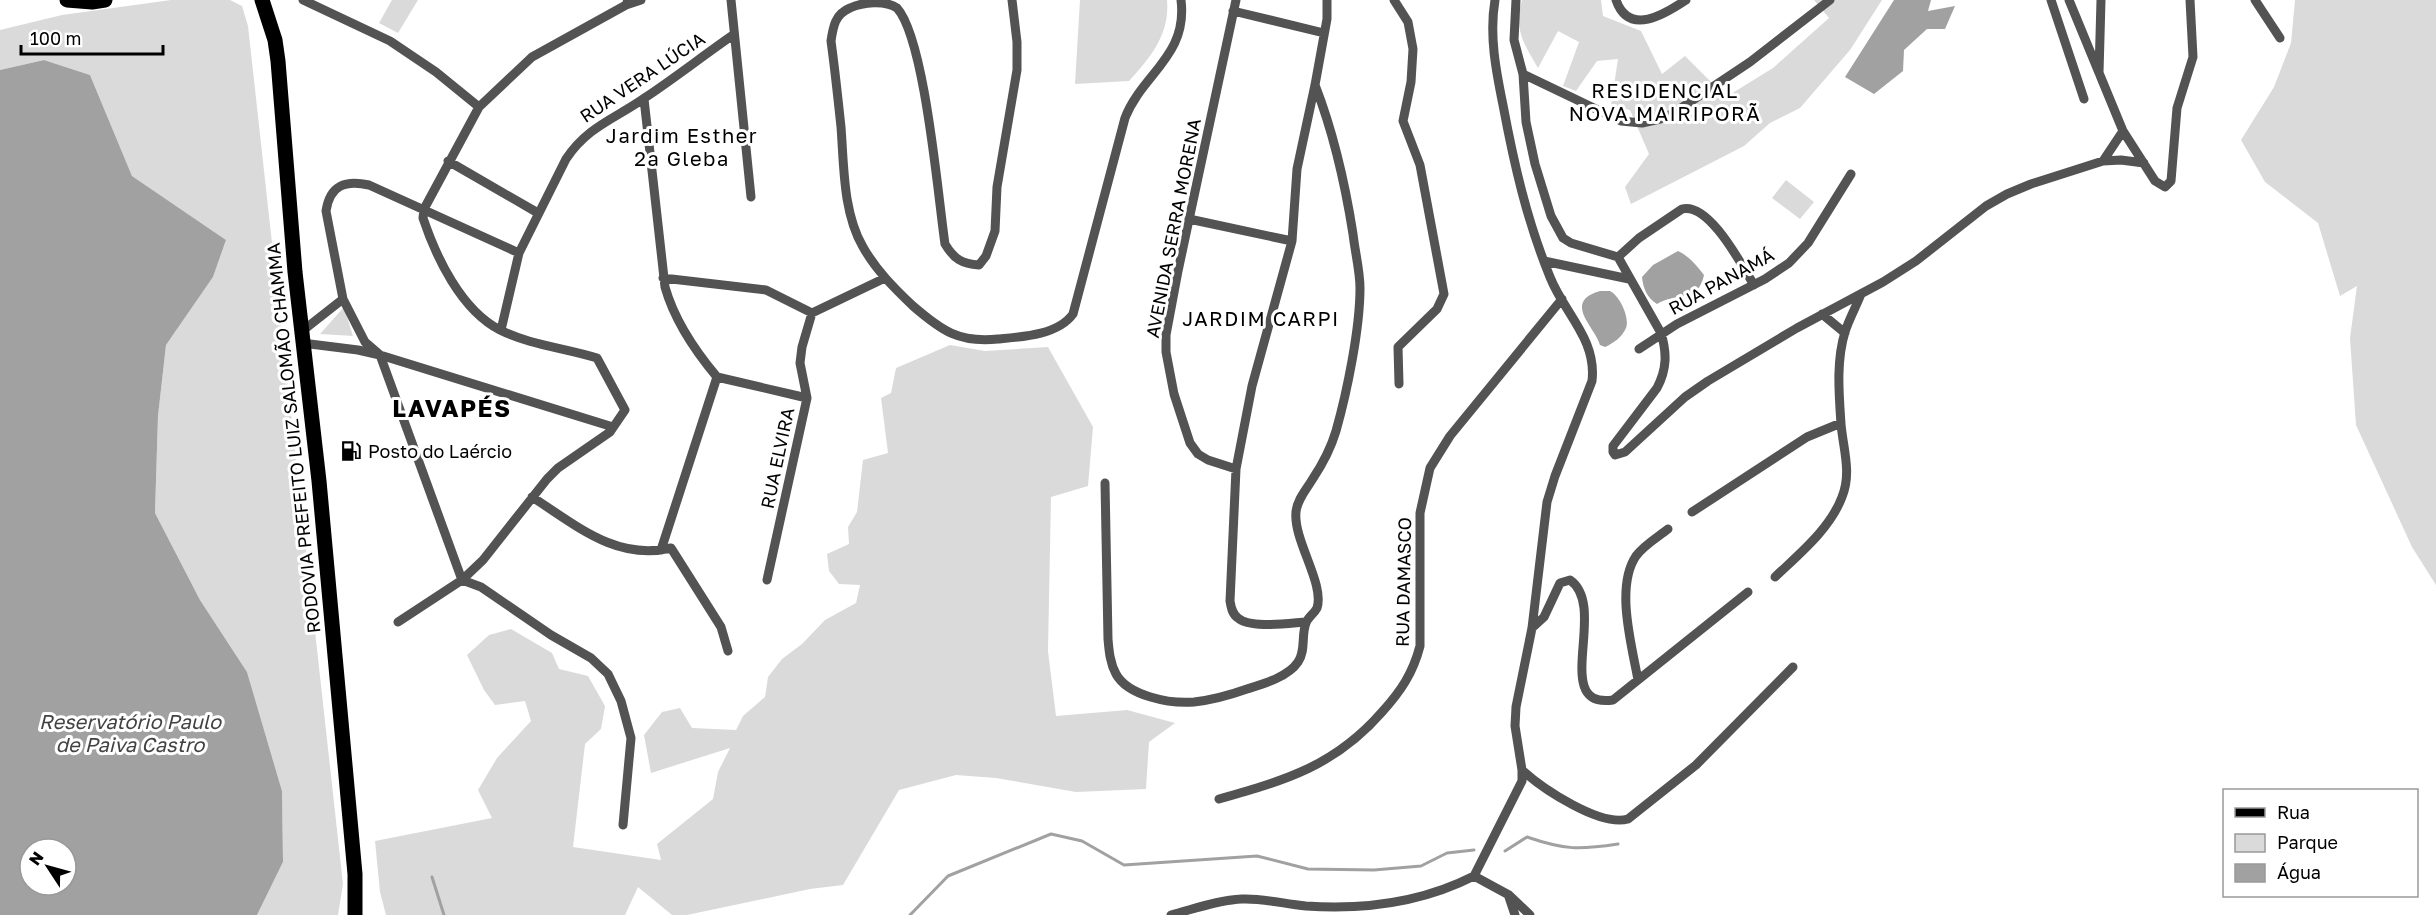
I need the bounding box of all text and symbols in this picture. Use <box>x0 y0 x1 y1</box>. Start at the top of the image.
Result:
scale bar <box>21 18 164 56</box>
text: 100 m <box>30 27 81 49</box>
street label: RUA VERA LÚCIA <box>575 27 709 127</box>
district label: RESIDENCIAL NOVA MAIRIPORÃ <box>1569 78 1761 125</box>
street label: AVENIDA SERRA MORENA <box>1141 116 1205 340</box>
district label: Jardim Esther 2ª Gleba <box>606 123 758 170</box>
street label: RODOVIA PREFEITO LUIZ SALOMÃO CHAMMA <box>262 242 324 634</box>
street label: RUA PANAMÁ <box>1665 243 1777 319</box>
district label: JARDIM CARPI <box>1182 306 1340 330</box>
district label: LAVAPÉS <box>392 393 512 422</box>
street label: RUA ELVIRA <box>756 405 798 511</box>
fuel station icon: Posto do Laércio <box>339 439 363 463</box>
place label: Posto do Laércio <box>368 440 512 462</box>
street label: RUA DAMASCO <box>1391 517 1415 647</box>
water label: Reservatório Paulo de Paiva Castro <box>39 709 222 756</box>
legend <box>2223 789 2418 897</box>
text: Rua <box>2277 801 2310 823</box>
text: Parque <box>2277 831 2338 853</box>
north arrow <box>18 837 78 897</box>
text: N <box>24 847 48 869</box>
text: Água <box>2277 861 2321 883</box>

